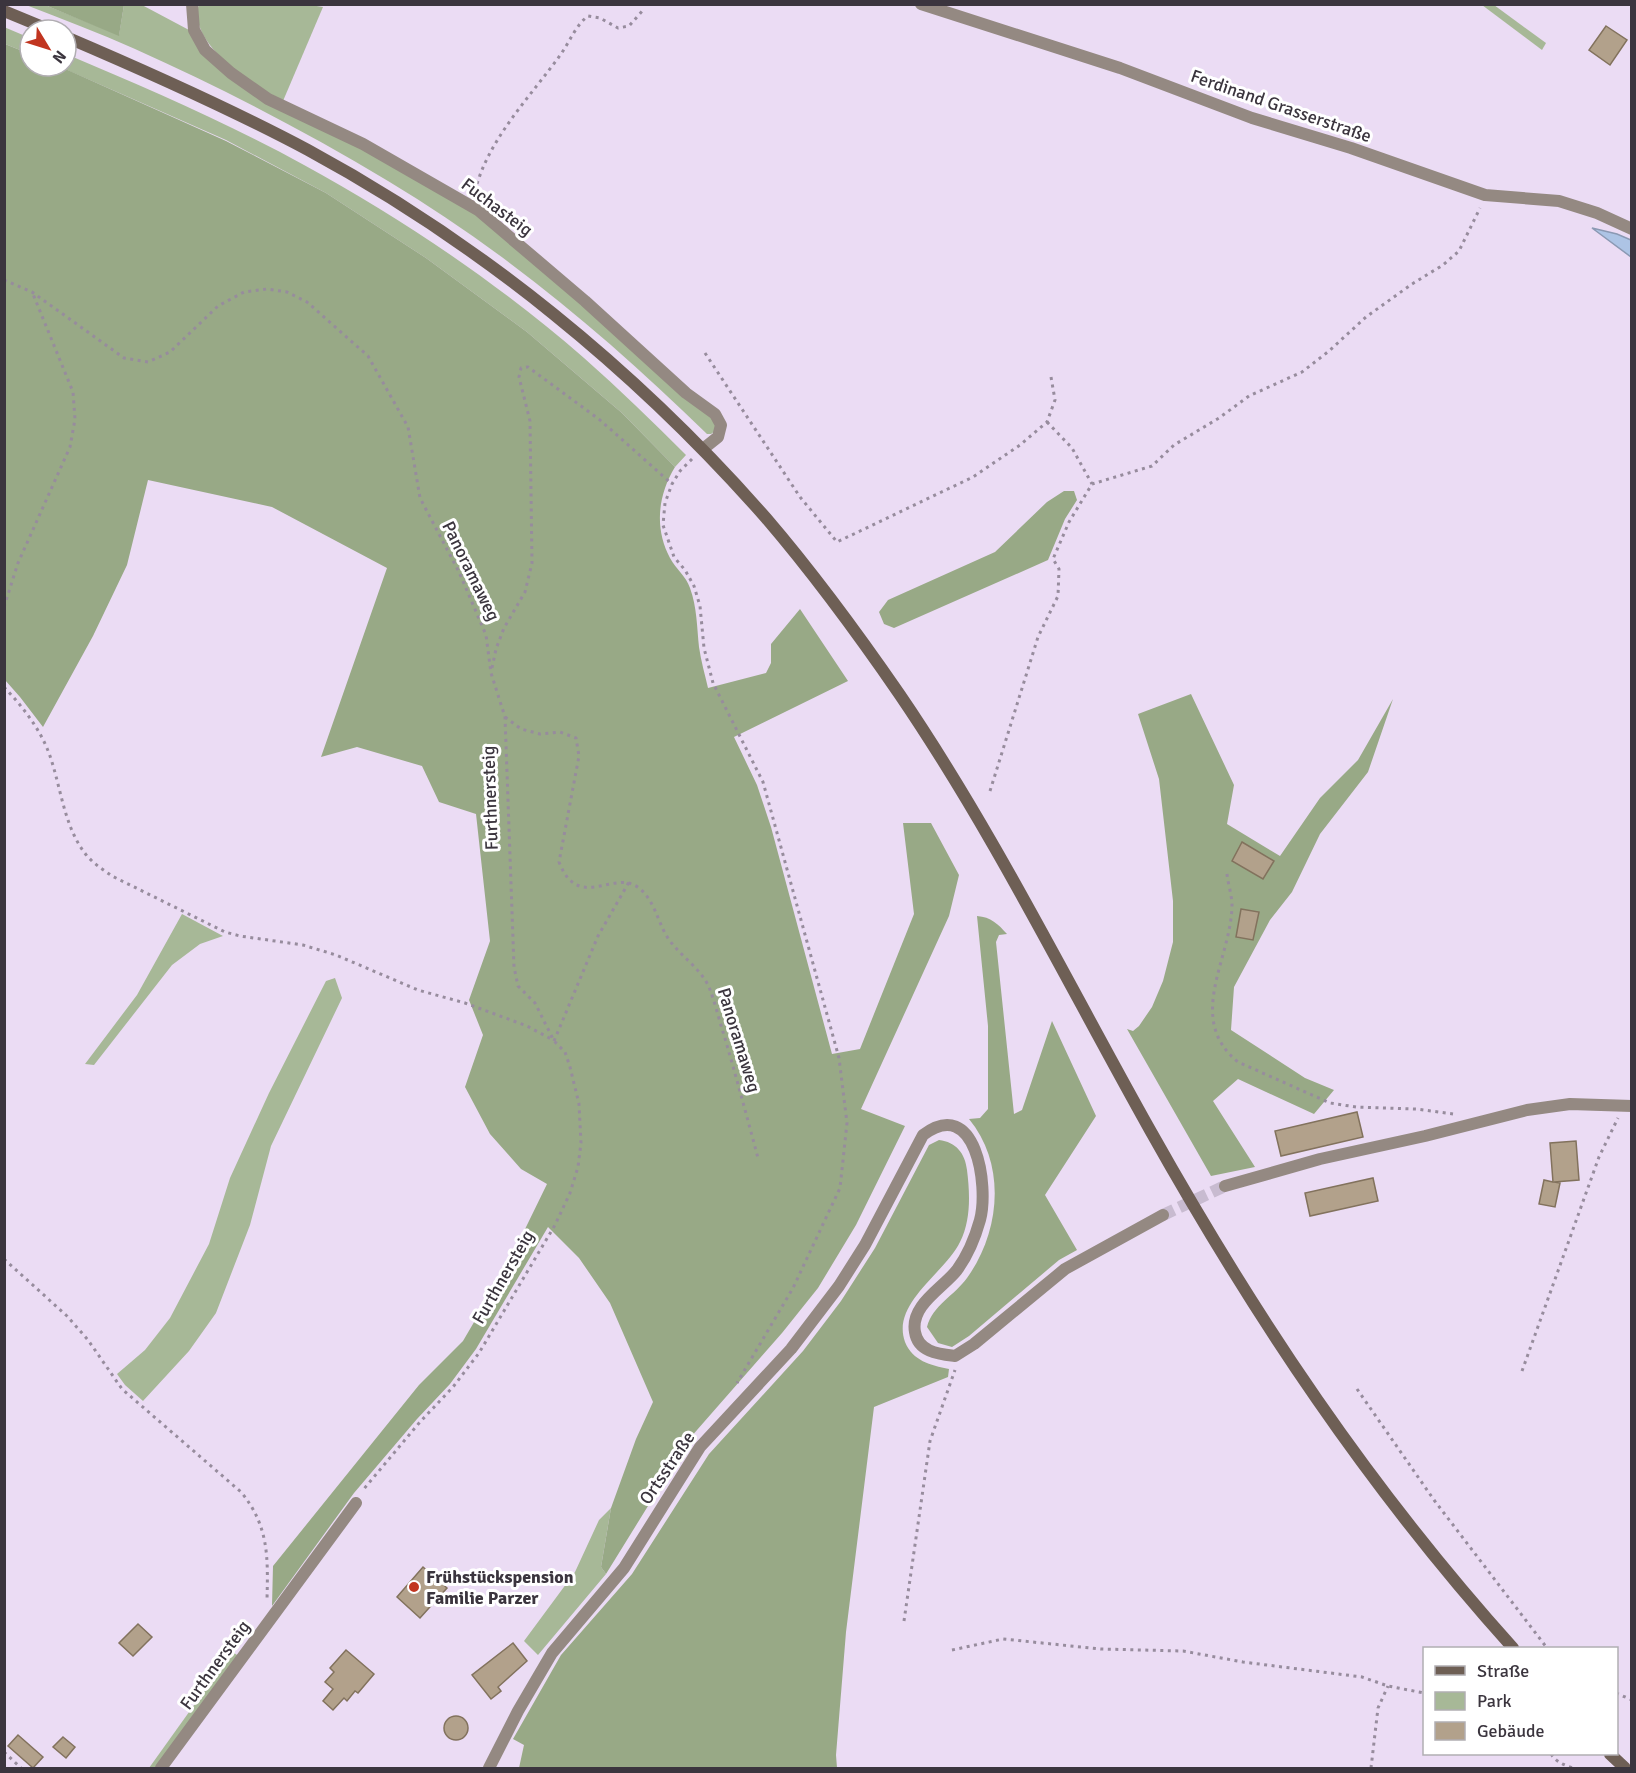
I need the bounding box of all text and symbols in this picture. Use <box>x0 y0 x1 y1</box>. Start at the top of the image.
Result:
north arrow <box>18 18 78 78</box>
text: N <box>48 46 70 67</box>
street label: Ferdinand Grasserstraße <box>1188 65 1374 147</box>
street label: Fuchasteig <box>457 173 537 241</box>
street label: Panoramaweg <box>437 518 505 624</box>
street label: Furthnersteig <box>477 745 503 851</box>
street label: Panoramaweg <box>713 985 765 1095</box>
street label: Furthnersteig <box>467 1226 539 1328</box>
street label: Ortsstraße <box>635 1427 699 1509</box>
place label: Frühstückspension Familie Parzer <box>426 1566 574 1609</box>
marker: Frühstückspension Familie Parzer <box>407 1580 421 1594</box>
street label: Furthnersteig <box>175 1616 255 1714</box>
legend <box>1423 1647 1618 1755</box>
text: Straße <box>1477 1660 1529 1682</box>
text: Park <box>1477 1690 1512 1712</box>
text: Gebäude <box>1477 1720 1545 1742</box>

